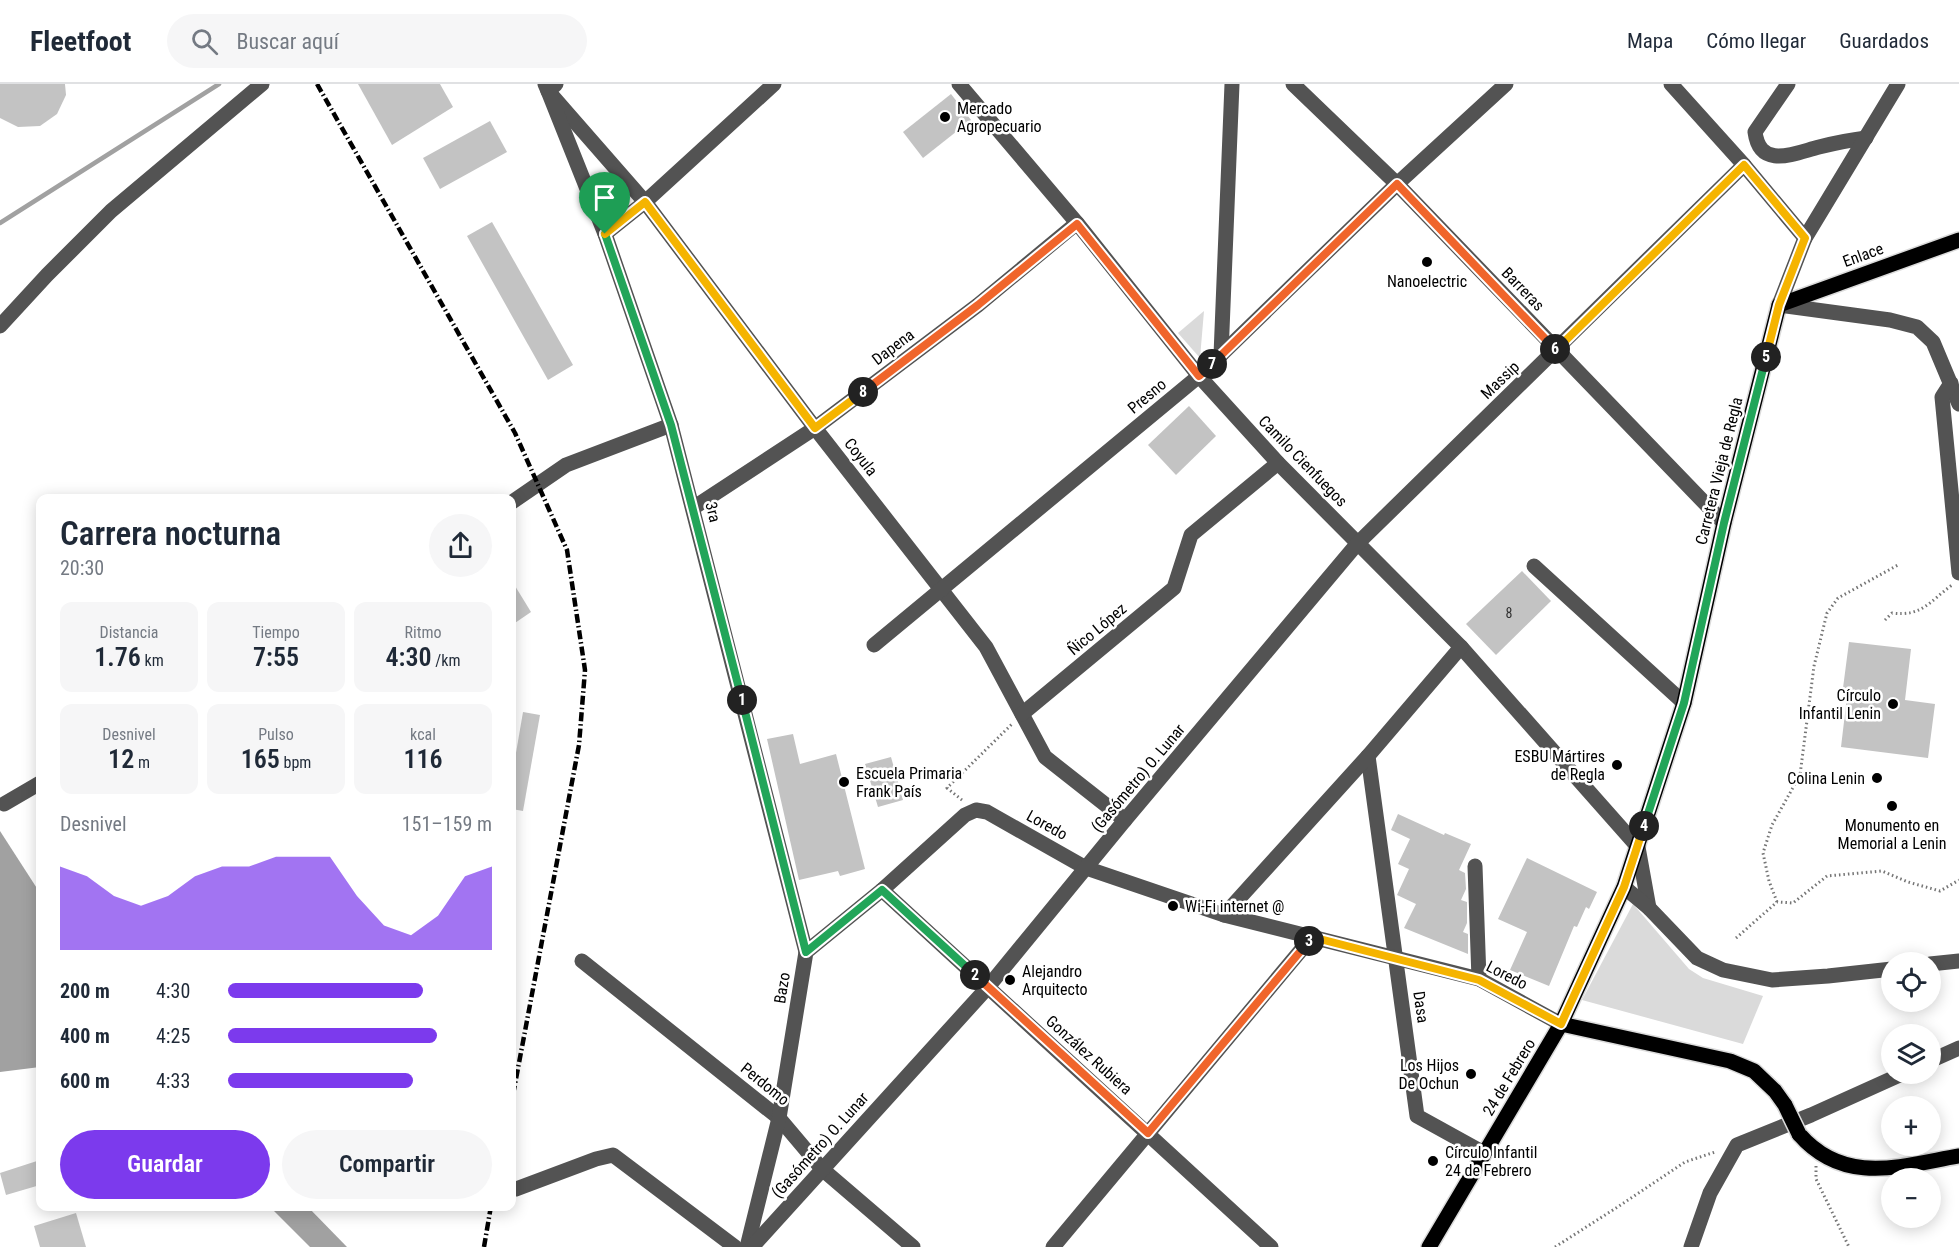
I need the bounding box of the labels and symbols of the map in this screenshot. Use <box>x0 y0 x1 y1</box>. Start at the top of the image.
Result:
place label: Mercado Agropecuario <box>957 99 1042 136</box>
marker: Mercado Agropecuario <box>938 110 952 124</box>
pin <box>579 172 630 234</box>
street label: Enlace <box>1840 239 1886 271</box>
marker: Nanoelectric <box>1420 255 1434 269</box>
street label: Barreras <box>1498 263 1548 315</box>
place label: Nanoelectric <box>1387 272 1467 291</box>
street label: Dapena <box>868 325 918 369</box>
pin: 6 <box>1540 334 1570 364</box>
pin: 5 <box>1751 342 1781 372</box>
pin: 7 <box>1197 349 1227 379</box>
street label: Massip <box>1477 357 1523 403</box>
street label: Presno <box>1124 375 1170 417</box>
pin: 8 <box>848 377 878 407</box>
street label: Carretera Vieja de Regla <box>1691 395 1747 547</box>
street label: Camilo Cienfuegos <box>1255 411 1351 511</box>
street label: Coyula <box>840 434 882 480</box>
street label: 3ra <box>701 500 725 524</box>
street label: Ñico López <box>1063 598 1130 659</box>
house number: 8 <box>1506 605 1513 621</box>
pin: 1 <box>727 685 757 715</box>
place label: Círculo Infantil Lenin <box>1799 686 1881 723</box>
marker: Círculo Infantil Lenin <box>1886 697 1900 711</box>
street label: (Gasómetro) O. Lunar <box>1087 720 1189 836</box>
place label: ESBU Mártires de Regla <box>1514 747 1605 784</box>
marker: ESBU Mártires de Regla <box>1610 758 1624 772</box>
place label: Escuela Primaria Frank País <box>856 764 962 801</box>
place label: Colina Lenin <box>1787 769 1865 788</box>
marker: Colina Lenin <box>1870 771 1884 785</box>
marker: Escuela Primaria Frank País <box>837 775 851 789</box>
marker: Monumento en Memorial a Lenin <box>1885 799 1899 813</box>
street label: Loredo <box>1023 806 1071 844</box>
pin: 4 <box>1629 811 1659 841</box>
place label: Monumento en Memorial a Lenin <box>1838 816 1946 853</box>
place label: Wi-Fi internet @ <box>1185 897 1284 916</box>
marker: Wi-Fi internet @ <box>1166 899 1180 913</box>
pin: 3 <box>1294 926 1324 956</box>
street label: Loredo <box>1483 957 1531 993</box>
pin: 2 <box>960 960 990 990</box>
place label: Alejandro Arquitecto <box>1022 962 1088 999</box>
street label: Bazo <box>770 971 794 1005</box>
marker: Alejandro Arquitecto <box>1003 973 1017 987</box>
street label: Dasa <box>1409 990 1433 1024</box>
street label: González Rubiera <box>1042 1011 1136 1099</box>
street label: 24 de Febrero <box>1479 1035 1539 1119</box>
place label: Los Hijos De Ochun <box>1398 1056 1459 1093</box>
street label: Perdomo <box>737 1059 793 1109</box>
marker: Los Hijos De Ochun <box>1464 1067 1478 1081</box>
street label: (Gasómetro) O. Lunar <box>768 1088 872 1202</box>
place label: Círculo Infantil 24 de Febrero <box>1445 1143 1537 1180</box>
marker: Círculo Infantil 24 de Febrero <box>1426 1154 1440 1168</box>

